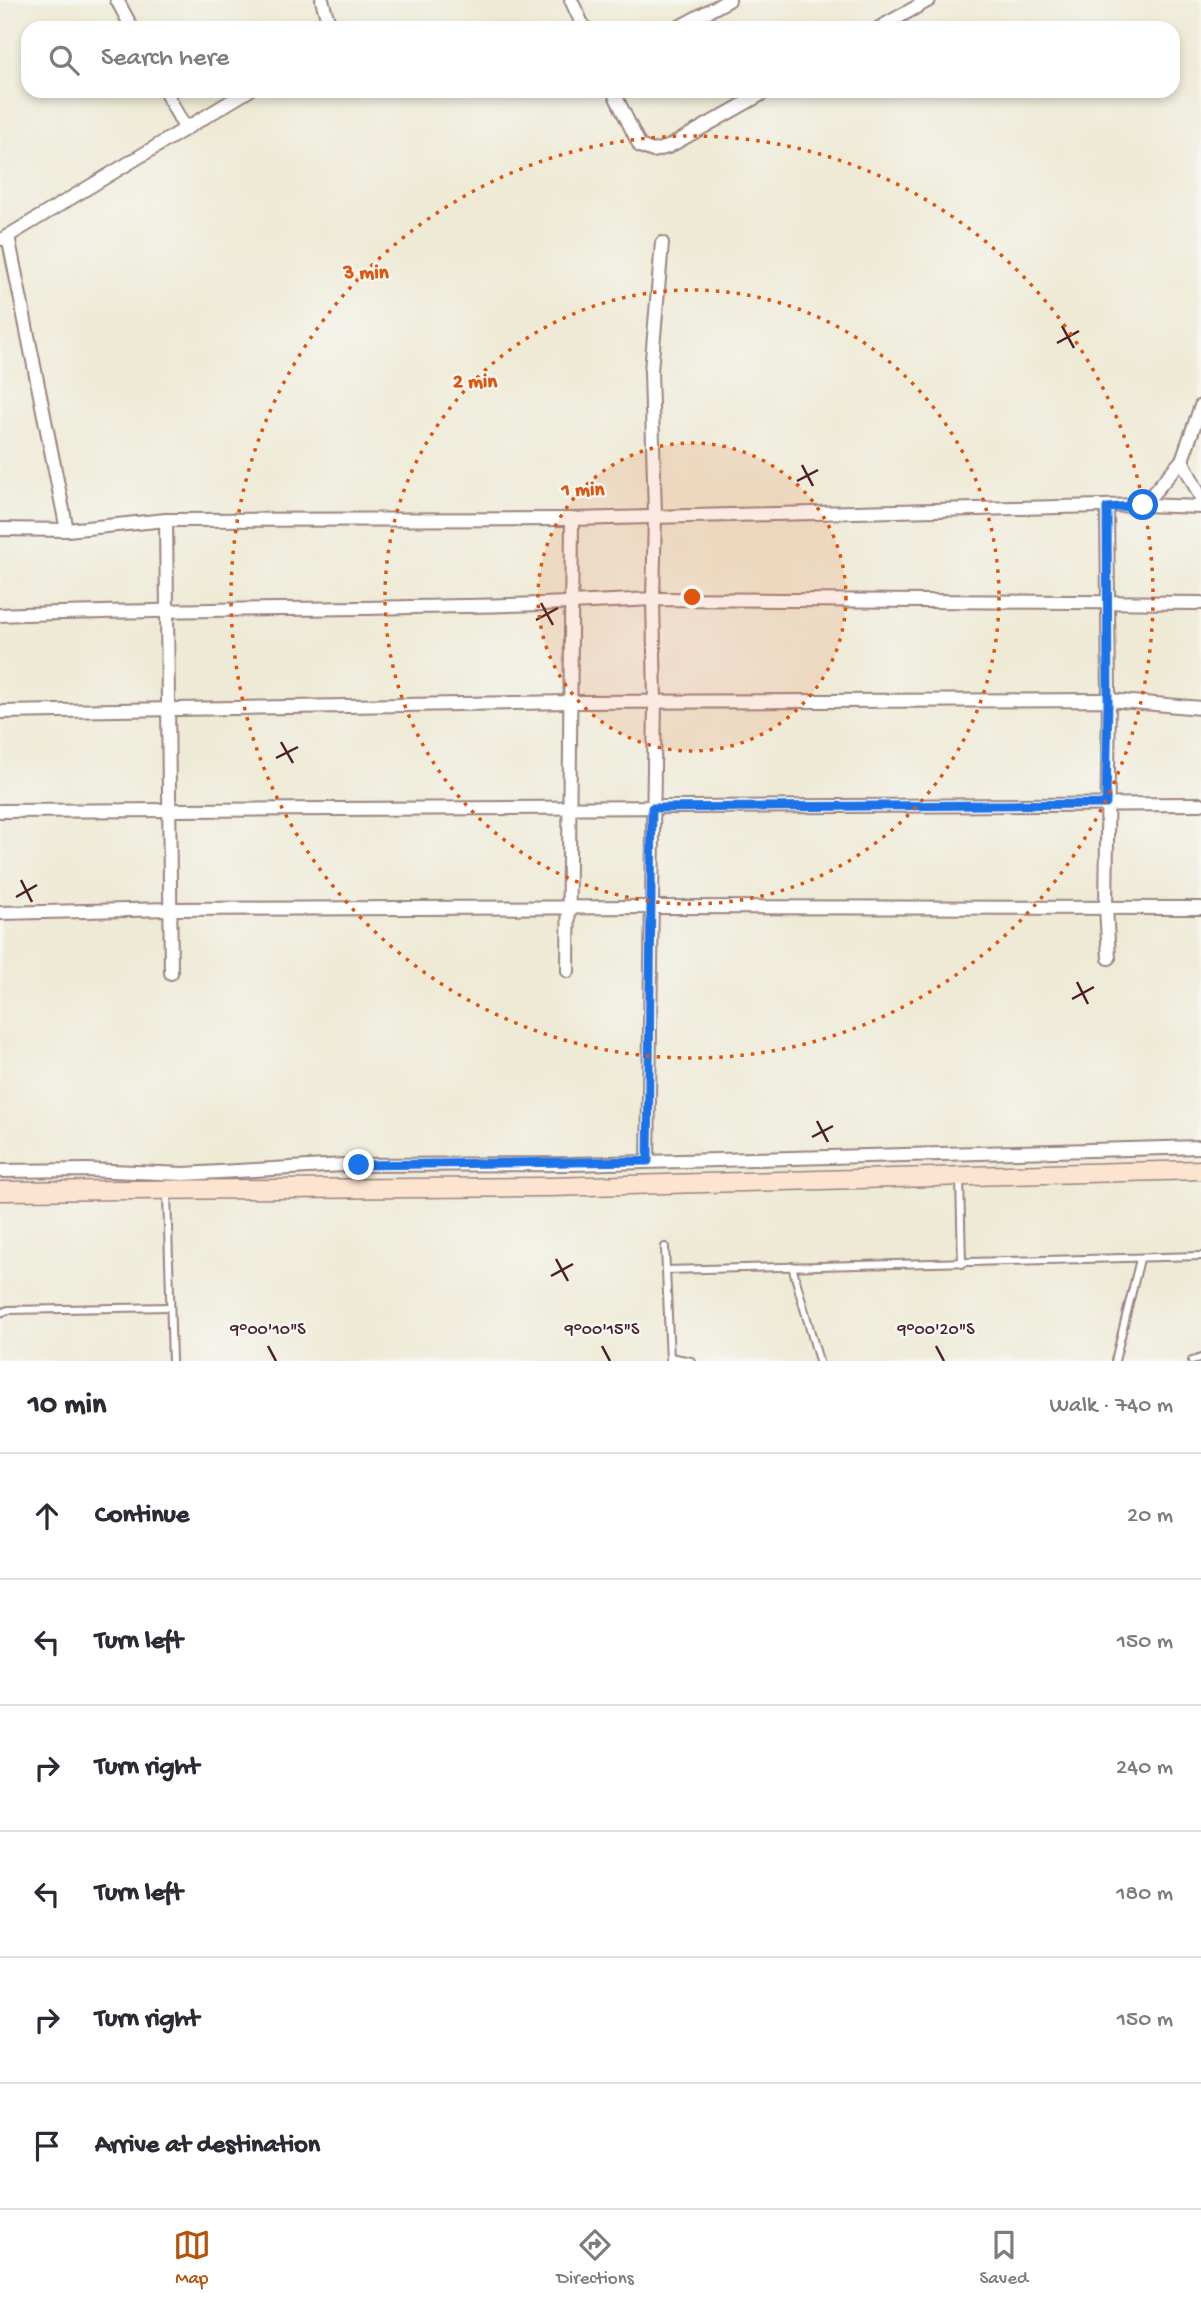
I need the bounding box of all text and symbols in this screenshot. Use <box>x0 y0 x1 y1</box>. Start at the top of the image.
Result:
search box <box>21 21 1180 98</box>
icon: search <box>45 41 83 79</box>
text: Search here <box>101 44 229 75</box>
text: 3 min <box>342 262 390 287</box>
text: 2 min <box>453 371 498 396</box>
text: 1 min <box>561 479 605 504</box>
route start <box>1127 489 1158 520</box>
centre of rings <box>680 585 704 609</box>
route end <box>343 1149 374 1180</box>
text: 9°00'10"S <box>229 1320 306 1341</box>
text: 9°00'15"S <box>564 1320 640 1341</box>
text: 9°00'20"S <box>896 1320 975 1341</box>
text: 10 min <box>28 1389 106 1424</box>
text: Walk · 740 m <box>1050 1393 1173 1420</box>
icon: ahead <box>28 1497 66 1535</box>
text: Continue <box>95 1501 189 1532</box>
text: 20 m <box>1127 1503 1173 1530</box>
icon: left <box>28 1623 66 1661</box>
text: Turn left <box>95 1627 183 1658</box>
text: 150 m <box>1117 1629 1173 1656</box>
icon: right <box>28 1749 66 1787</box>
text: Turn right <box>95 1753 199 1784</box>
text: 240 m <box>1116 1755 1173 1782</box>
icon: left <box>28 1875 66 1913</box>
text: Turn left <box>95 1879 183 1910</box>
text: 180 m <box>1116 1881 1173 1908</box>
icon: right <box>28 2001 66 2039</box>
text: Turn right <box>95 2005 199 2036</box>
text: 150 m <box>1117 2007 1173 2034</box>
icon: arrive <box>28 2127 66 2165</box>
text: Arrive at destination <box>95 2131 320 2162</box>
tab: Map <box>173 2226 211 2291</box>
tab: Directions <box>557 2226 634 2291</box>
tab: Saved <box>979 2226 1028 2291</box>

